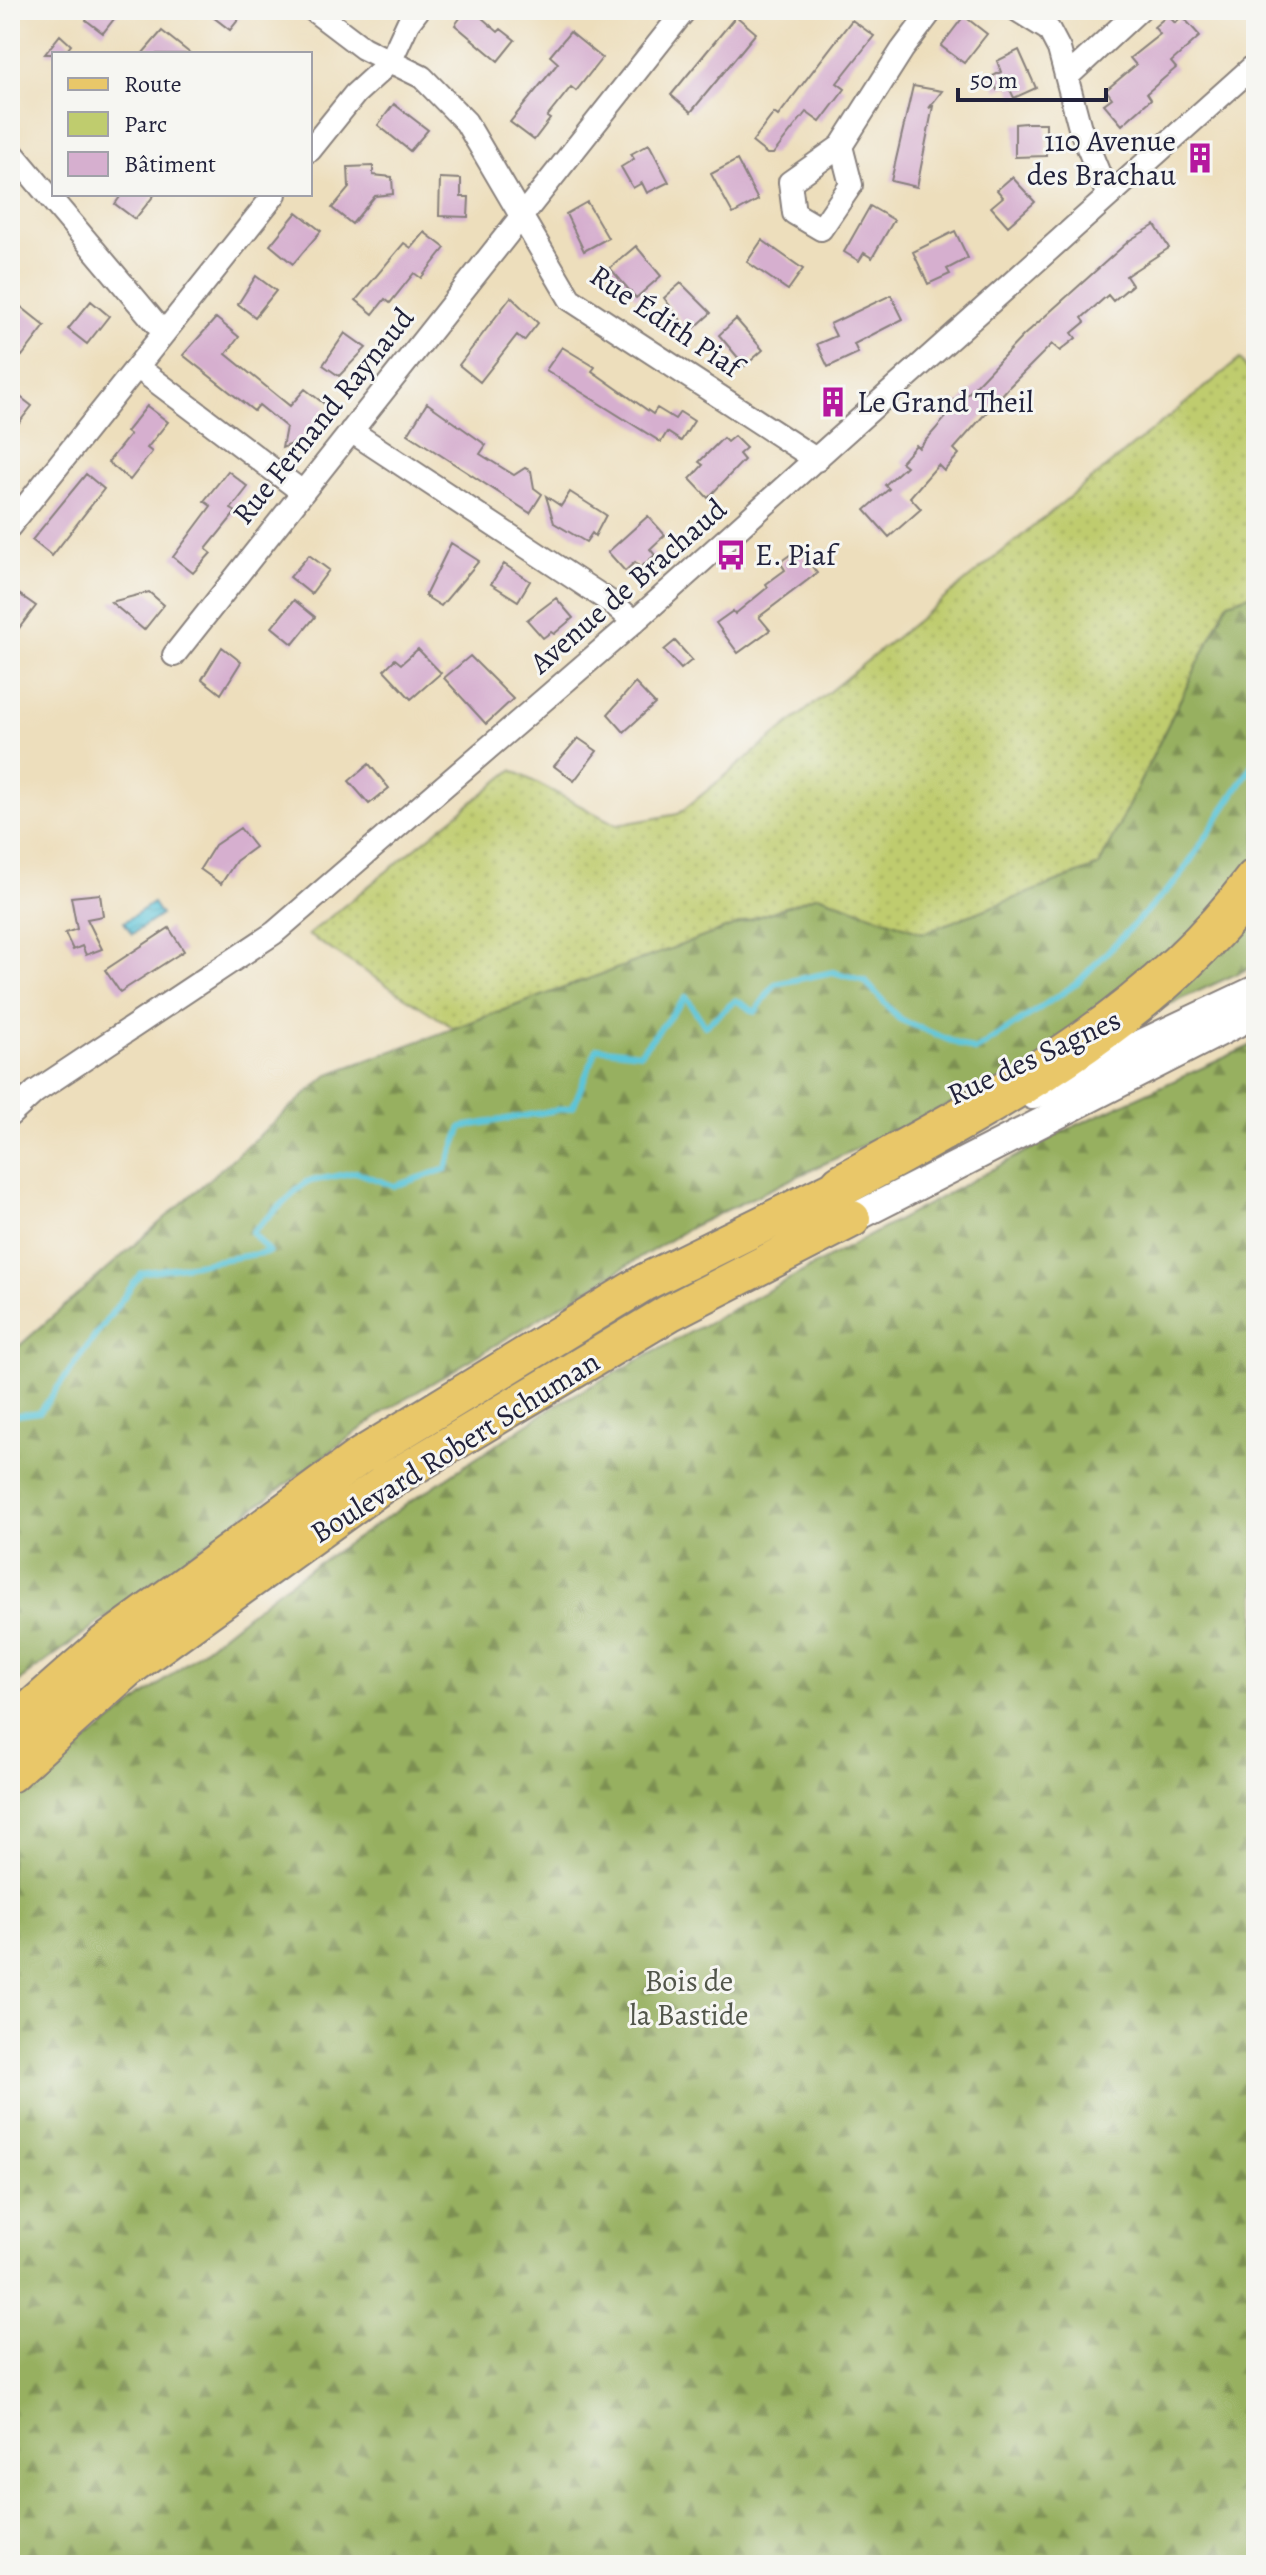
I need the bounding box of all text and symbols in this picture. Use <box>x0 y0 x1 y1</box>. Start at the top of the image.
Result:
legend <box>52 52 312 196</box>
scale bar <box>958 52 1106 102</box>
text: 50 m <box>970 64 1018 96</box>
text: Route <box>124 68 182 100</box>
text: Parc <box>124 108 167 140</box>
place label: 110 Avenue des Brachau <box>1027 121 1177 195</box>
building icon: 110 Avenue des Brachau <box>1183 141 1217 175</box>
text: Bâtiment <box>124 148 216 180</box>
street label: Rue Édith Piaf <box>582 255 753 389</box>
street label: Rue Fernand Raynaud <box>223 299 423 533</box>
place label: Le Grand Theil <box>857 382 1034 422</box>
building icon: Le Grand Theil <box>816 385 850 419</box>
street label: Avenue de Brachaud <box>520 489 736 683</box>
place label: E. Piaf <box>755 535 840 575</box>
bus stop icon: E. Piaf <box>714 538 748 572</box>
street label: Rue des Sagnes <box>941 999 1127 1115</box>
street label: Boulevard Robert Schuman <box>303 1342 607 1552</box>
park label: Bois de la Bastide <box>629 1961 749 2035</box>

